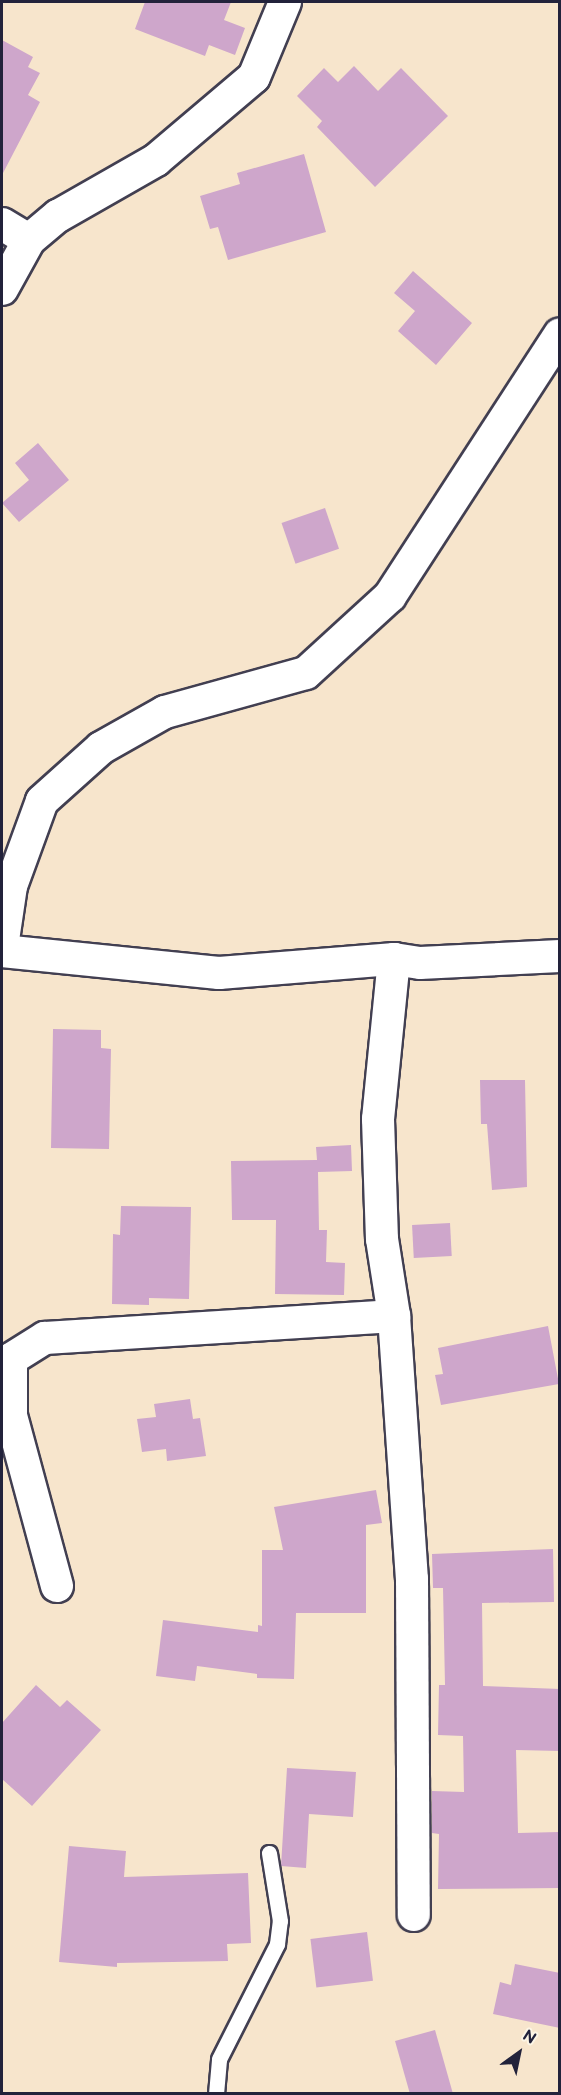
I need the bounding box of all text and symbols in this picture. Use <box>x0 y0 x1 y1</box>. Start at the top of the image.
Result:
north arrow <box>489 2023 549 2083</box>
text: N <box>519 2026 539 2049</box>

